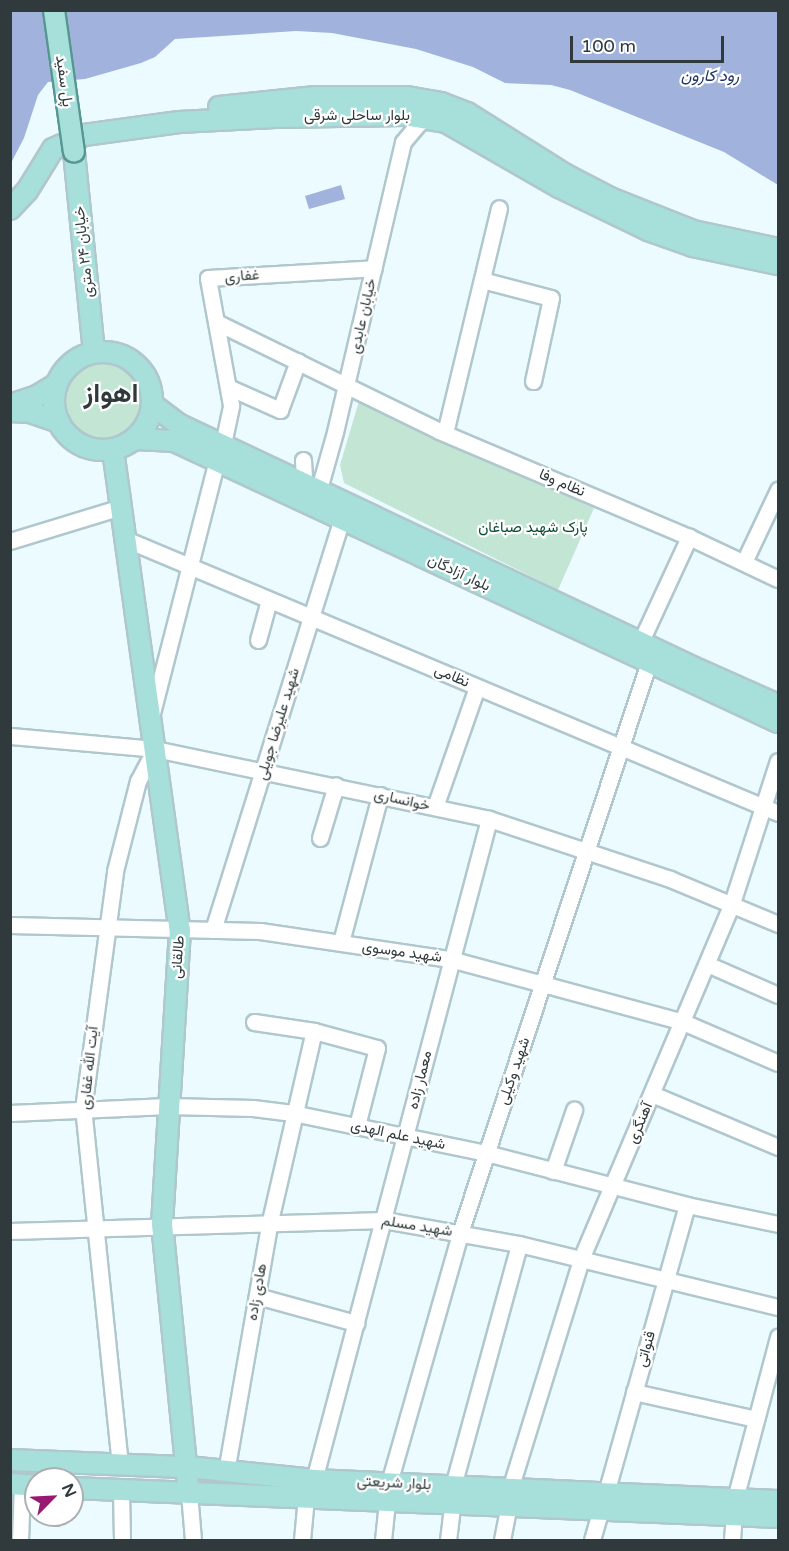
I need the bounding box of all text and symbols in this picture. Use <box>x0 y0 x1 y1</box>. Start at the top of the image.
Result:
scale bar <box>573 24 728 62</box>
text: 100 m <box>581 35 636 57</box>
street label: پل سفید <box>51 54 77 108</box>
water label: رود کارون <box>681 66 739 86</box>
street label: بلوار ساحلی شرقی <box>304 107 410 125</box>
street label: خیابان ۲۴ متری <box>70 205 98 299</box>
street label: غفاری <box>224 266 260 286</box>
street label: خیابان عابدی <box>346 277 380 355</box>
district label: اهواز <box>84 378 138 410</box>
street label: نظام وفا <box>536 465 588 501</box>
park label: پارک شهید صباغان <box>478 519 588 537</box>
street label: بلوار آزادگان <box>425 551 493 595</box>
street label: نظامی <box>432 661 472 691</box>
street label: شهید علیرضا جویلی <box>252 666 304 782</box>
street label: خوانساری <box>372 785 432 815</box>
street label: طالقانی <box>168 935 188 979</box>
street label: شهید موسوی <box>361 937 443 967</box>
street label: آیت الله غفاری <box>76 1025 102 1111</box>
street label: شهید وکیلی <box>494 1035 534 1107</box>
street label: معمار زاده <box>404 1049 436 1111</box>
street label: آهنگری <box>623 1100 657 1146</box>
street label: شهید علم الهدی <box>349 1116 447 1154</box>
street label: شهید مسلم <box>380 1212 454 1240</box>
street label: هادی زاده <box>243 1262 271 1322</box>
street label: قنواتی <box>632 1329 660 1369</box>
north arrow <box>24 1467 84 1527</box>
street label: بلوار شریعتی <box>356 1472 432 1494</box>
text: N <box>57 1481 80 1500</box>

